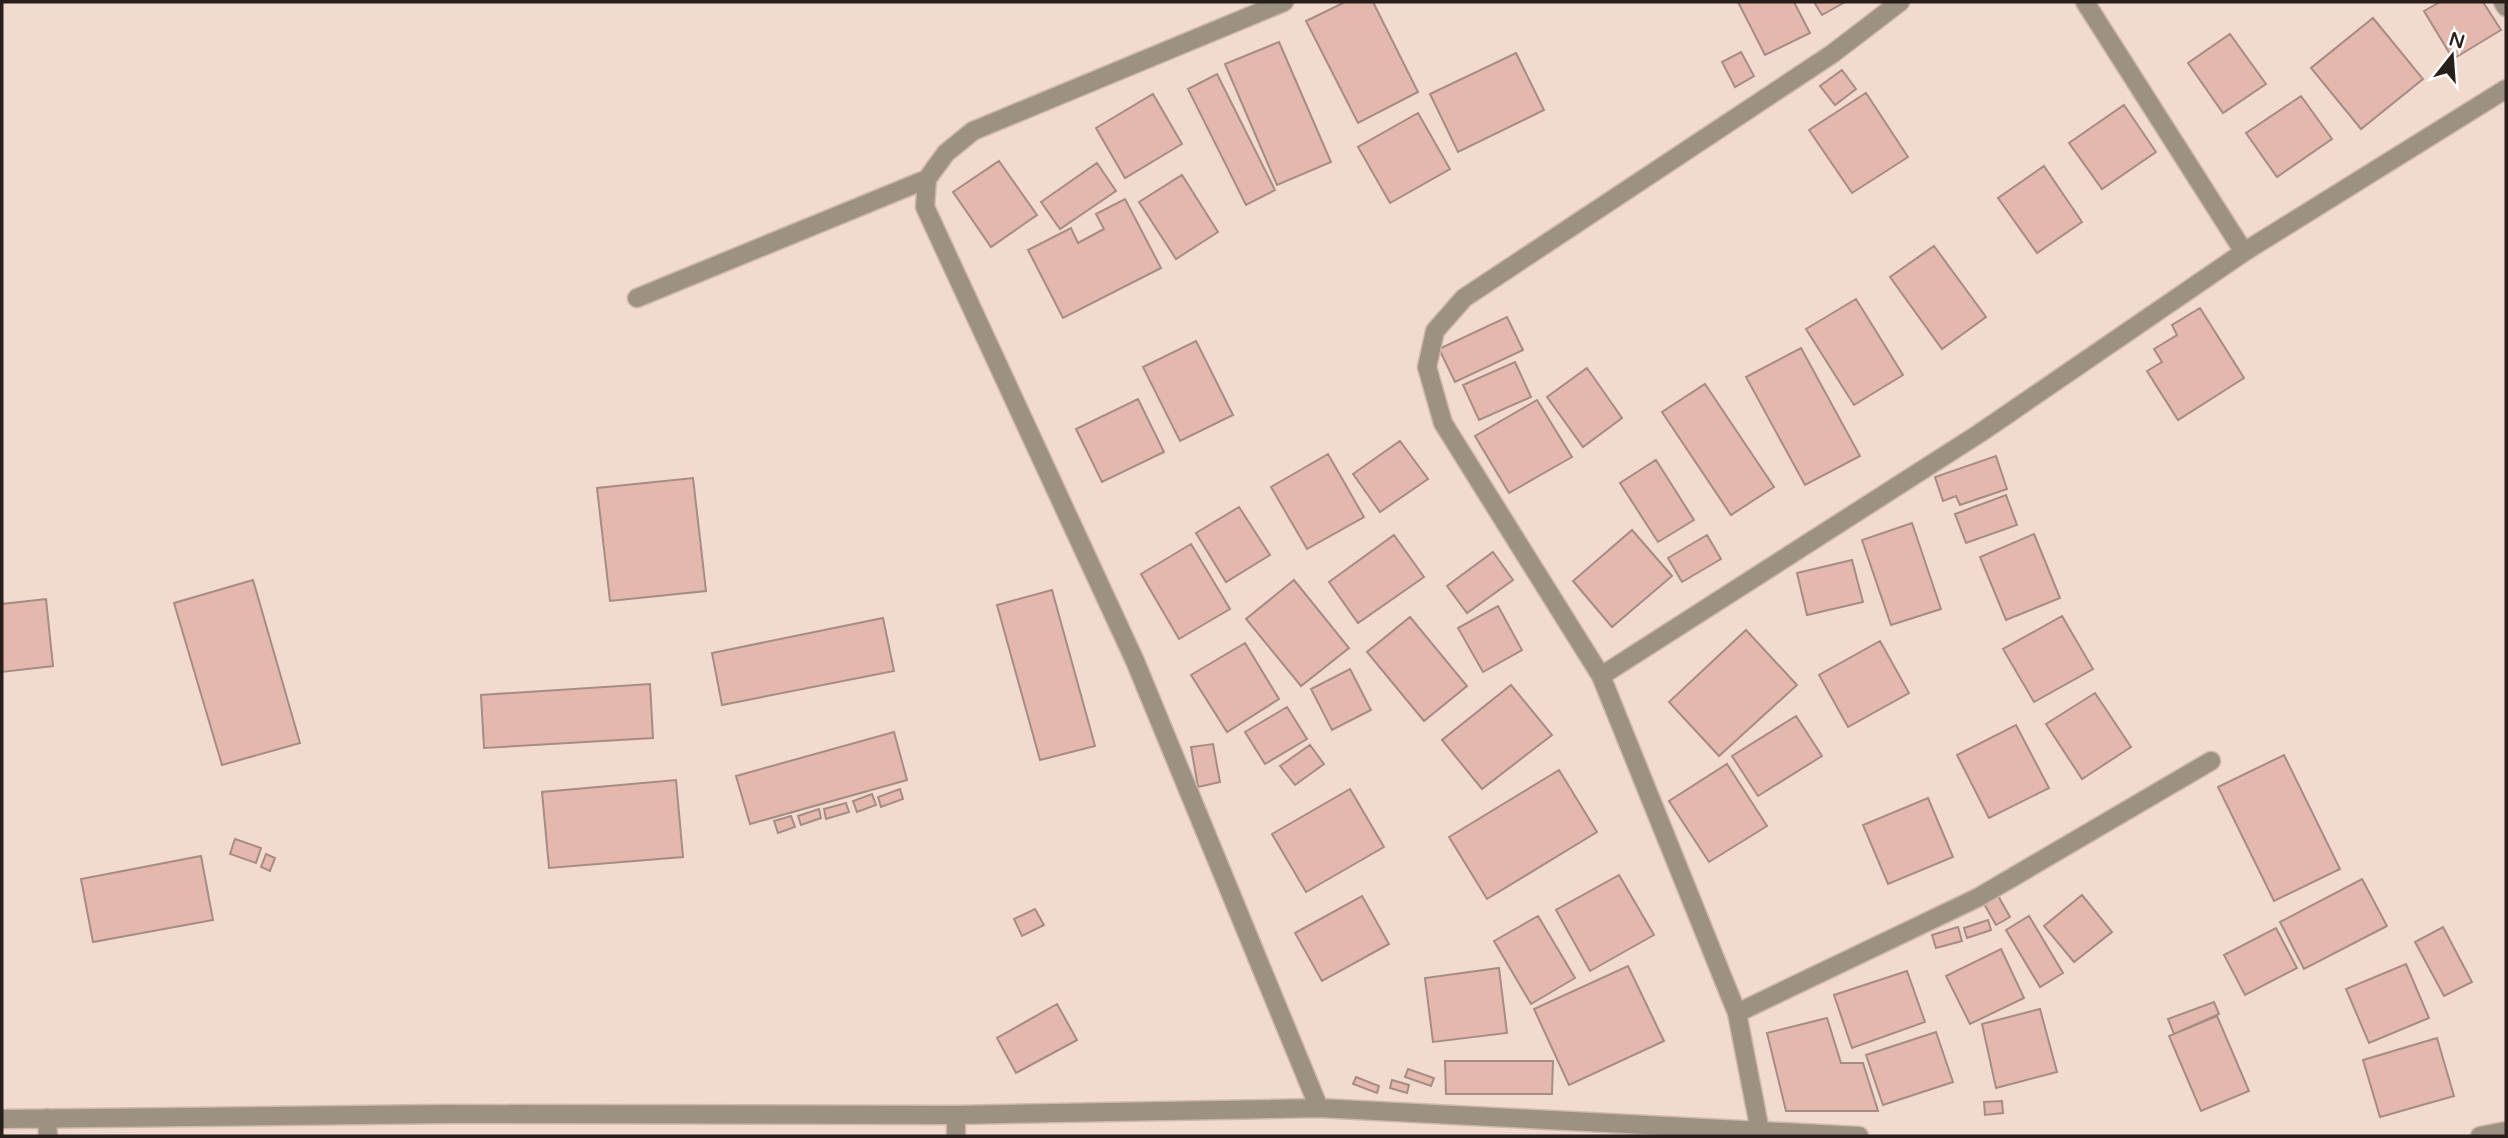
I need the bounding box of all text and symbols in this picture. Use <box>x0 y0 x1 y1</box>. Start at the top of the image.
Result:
north arrow <box>2417 21 2487 91</box>
text: N <box>2446 28 2467 53</box>

